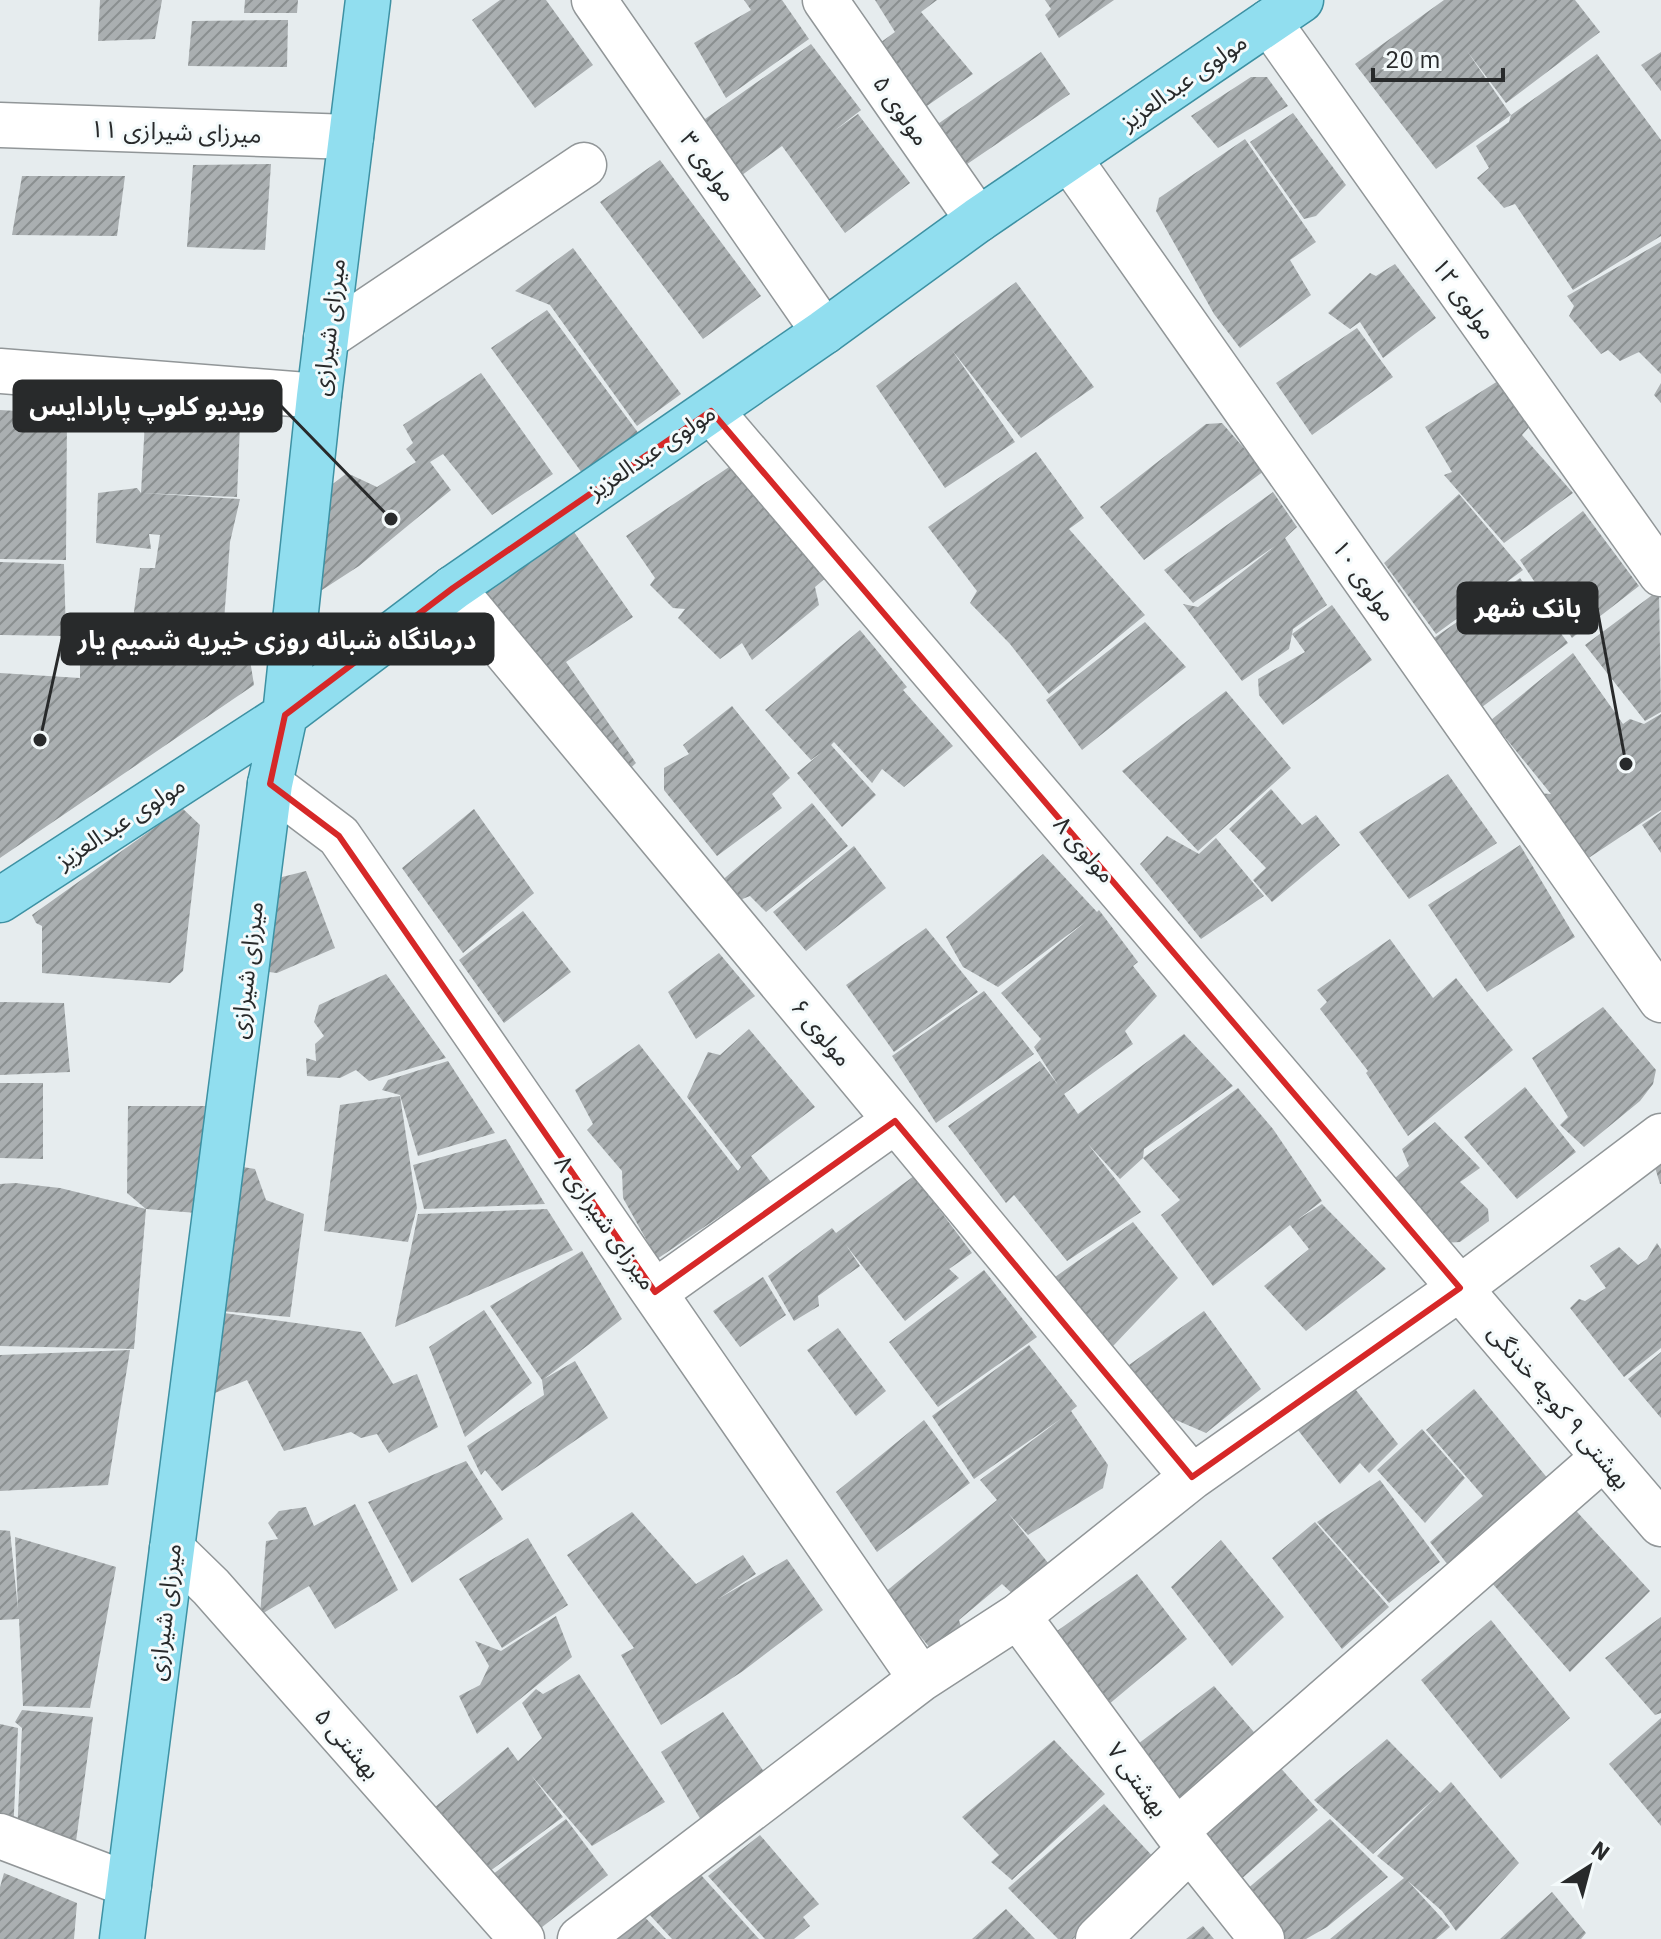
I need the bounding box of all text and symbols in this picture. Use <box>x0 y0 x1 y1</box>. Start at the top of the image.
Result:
street label: مولوی عبدالعزیز <box>1112 25 1253 137</box>
scale bar <box>1373 32 1503 82</box>
text: 20 m <box>1385 43 1440 75</box>
street label: مولوی ۵ <box>866 68 938 152</box>
street label: میرزای شیرازی ۱۱ <box>90 112 262 150</box>
street label: مولوی ۳ <box>673 124 745 208</box>
street label: مولوی ۱۲ <box>1425 251 1505 345</box>
street label: میرزای شیرازی <box>304 256 352 398</box>
callout: ویدیو کلوپ پارادایس <box>14 381 281 431</box>
text: ویدیو کلوپ پارادایس <box>29 388 265 424</box>
street label: مولوی عبدالعزیز <box>580 396 721 506</box>
street label: مولوی ۱۰ <box>1325 533 1405 627</box>
callout: بانک شهر <box>1458 583 1597 633</box>
text: بانک شهر <box>1474 590 1581 624</box>
callout: درمانگاه شبانه روزی خیریه شمیم یار <box>62 614 493 664</box>
text: درمانگاه شبانه روزی خیریه شمیم یار <box>77 622 476 660</box>
street label: مولوی عبدالعزیز <box>48 768 191 876</box>
street label: مولوی ۸ <box>1047 809 1123 889</box>
street label: میرزای شیرازی <box>222 899 270 1041</box>
street label: مولوی ۶ <box>784 991 860 1073</box>
street label: میرزای شیرازی ۸ <box>548 1148 664 1296</box>
street label: بهشتی ۹ کوچه خدنگی <box>1481 1317 1639 1495</box>
street label: میرزای شیرازی <box>140 1541 188 1683</box>
street label: بهشتی ۵ <box>308 1700 388 1786</box>
street label: بهشتی ۷ <box>1100 1735 1176 1823</box>
north arrow <box>1549 1827 1629 1907</box>
text: N <box>1586 1834 1616 1867</box>

